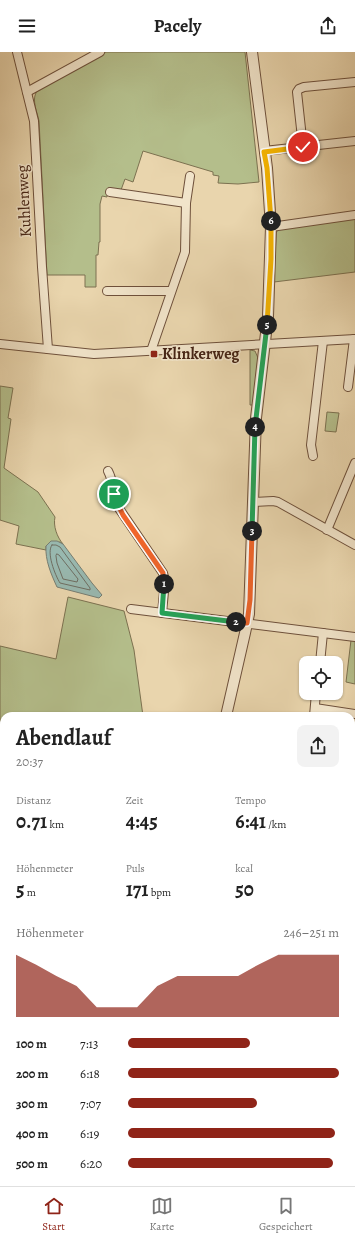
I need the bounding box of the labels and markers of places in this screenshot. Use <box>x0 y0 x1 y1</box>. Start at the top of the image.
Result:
pin <box>286 130 320 164</box>
pin: 6 <box>261 211 281 231</box>
pin: 5 <box>257 315 277 335</box>
place label: Klinkerweg <box>162 343 240 365</box>
marker: Klinkerweg <box>149 349 159 359</box>
pin: 4 <box>245 417 265 437</box>
pin <box>97 477 131 511</box>
pin: 3 <box>242 521 262 541</box>
pin: 1 <box>154 574 174 594</box>
pin: 2 <box>226 612 246 632</box>

